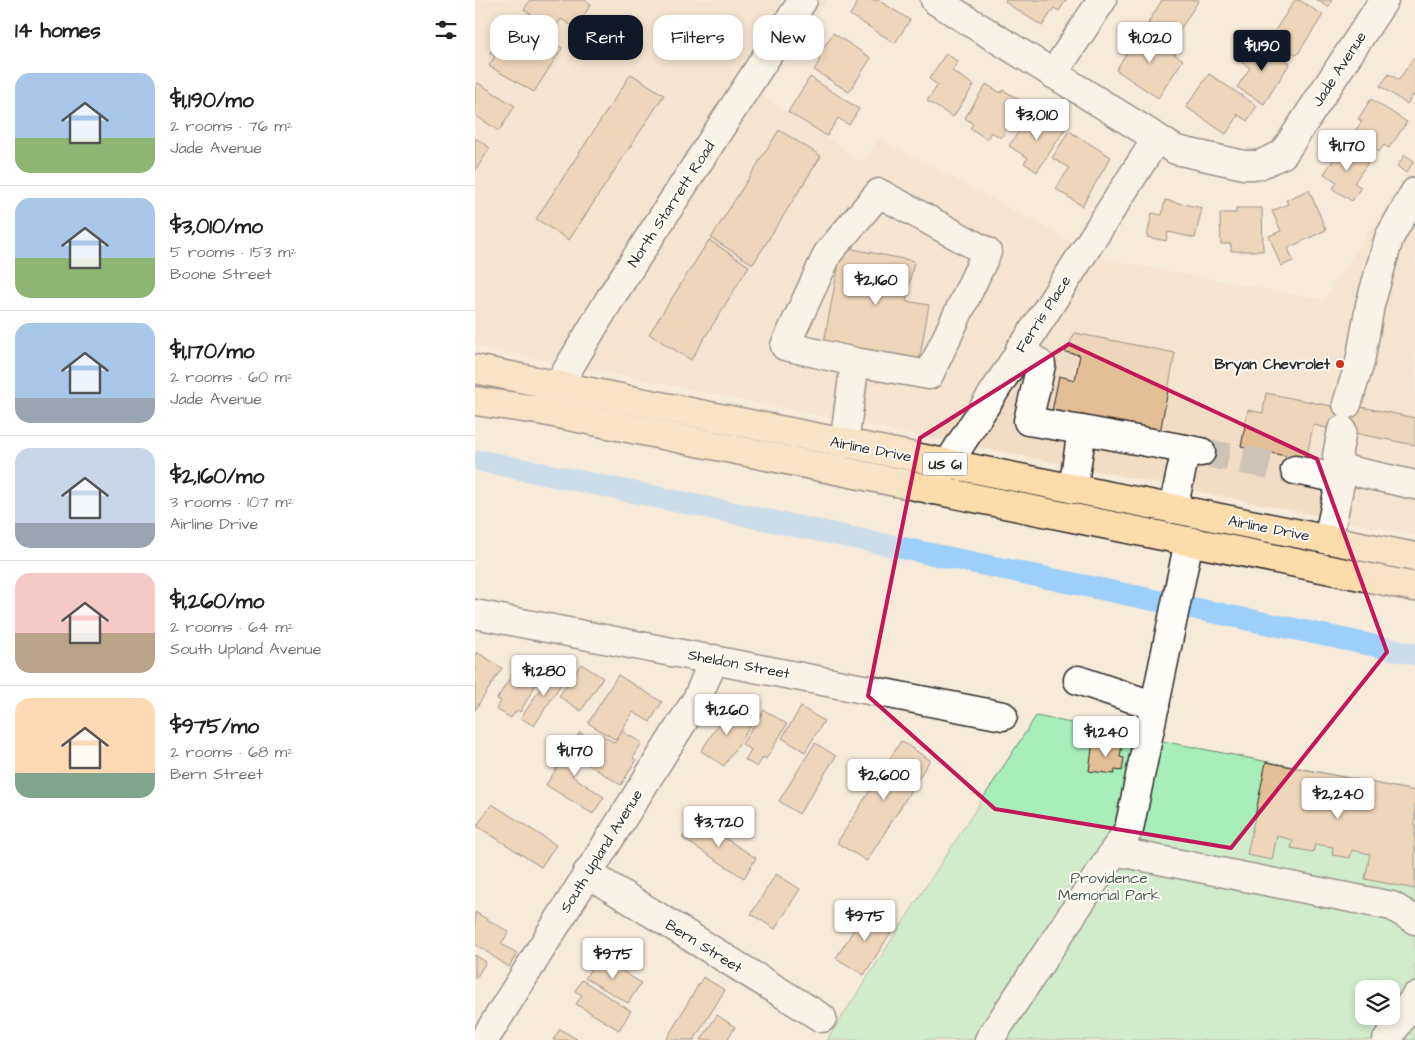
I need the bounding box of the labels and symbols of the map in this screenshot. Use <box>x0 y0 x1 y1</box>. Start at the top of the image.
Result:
pin: $1,020 <box>1109 22 1191 64</box>
street label: Jade Avenue <box>1307 27 1372 111</box>
pin: $1,190 <box>1221 30 1303 72</box>
pin: $3,010 <box>996 98 1078 141</box>
pin: $1,170 <box>1306 130 1388 172</box>
street label: North Starrett Road <box>623 137 720 271</box>
pin: $2,160 <box>835 264 917 306</box>
street label: Ferris Place <box>1011 272 1076 357</box>
place label: Bryan Chevrolet <box>1214 354 1331 376</box>
marker: Bryan Chevrolet <box>1334 358 1346 370</box>
street label: Airline Drive <box>828 431 913 468</box>
road number: US 61 <box>923 452 967 476</box>
street label: Airline Drive <box>1226 510 1311 547</box>
street label: Sheldon Street <box>686 644 792 685</box>
pin: $1,280 <box>503 654 585 697</box>
pin: $1,260 <box>686 694 768 736</box>
pin: $1,240 <box>1065 716 1147 758</box>
pin: $1,170 <box>534 734 616 777</box>
pin: $2,600 <box>843 758 925 801</box>
pin: $2,240 <box>1297 778 1379 820</box>
street label: South Upland Avenue <box>555 786 648 917</box>
pin: $3,720 <box>678 806 760 848</box>
park label: Providence Memorial Park <box>1058 868 1160 906</box>
pin: $975 <box>835 900 895 942</box>
street label: Bern Street <box>661 915 746 978</box>
pin: $975 <box>583 938 643 980</box>

